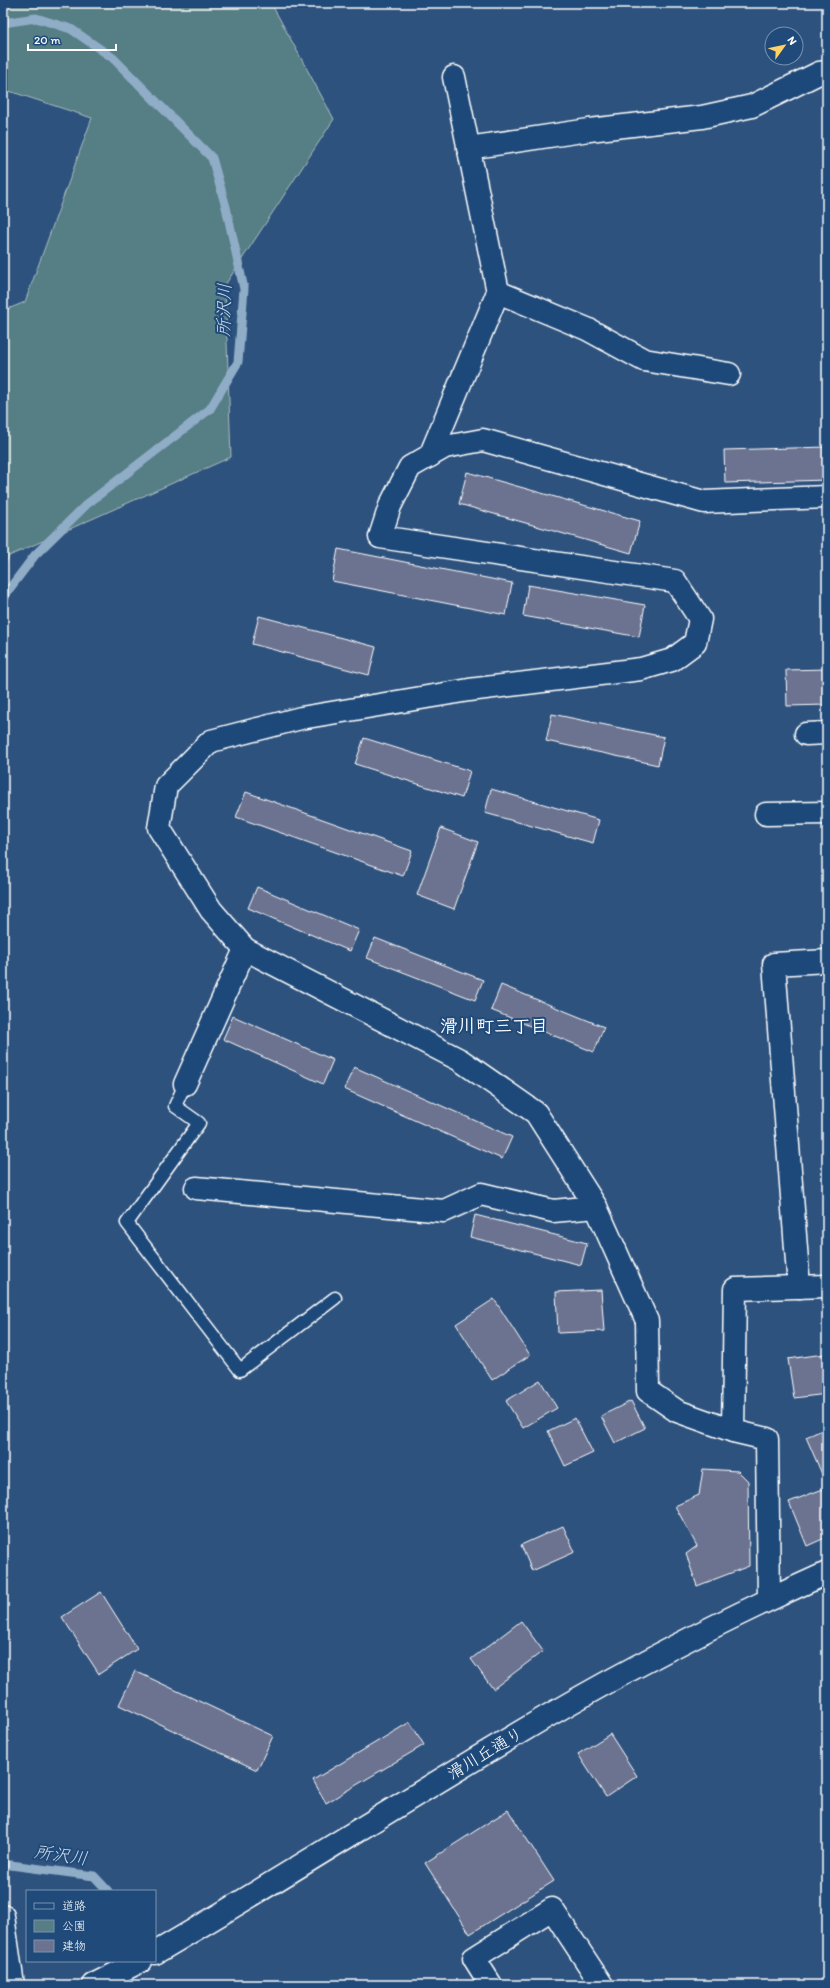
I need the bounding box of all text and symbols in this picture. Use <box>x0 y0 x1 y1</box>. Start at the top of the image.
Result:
scale bar <box>28 26 116 52</box>
north arrow <box>764 26 804 66</box>
text: 20 m <box>34 33 61 47</box>
text: N <box>784 34 799 47</box>
water label: 所沢川 <box>213 283 235 337</box>
district label: 滑川町三丁目 <box>440 1015 548 1037</box>
street label: 滑川丘通り <box>443 1723 527 1783</box>
water label: 所沢川 <box>33 1840 89 1870</box>
legend <box>26 1890 156 1962</box>
text: 道路 <box>62 1899 86 1913</box>
text: 公園 <box>62 1919 86 1933</box>
text: 建物 <box>62 1939 86 1953</box>

